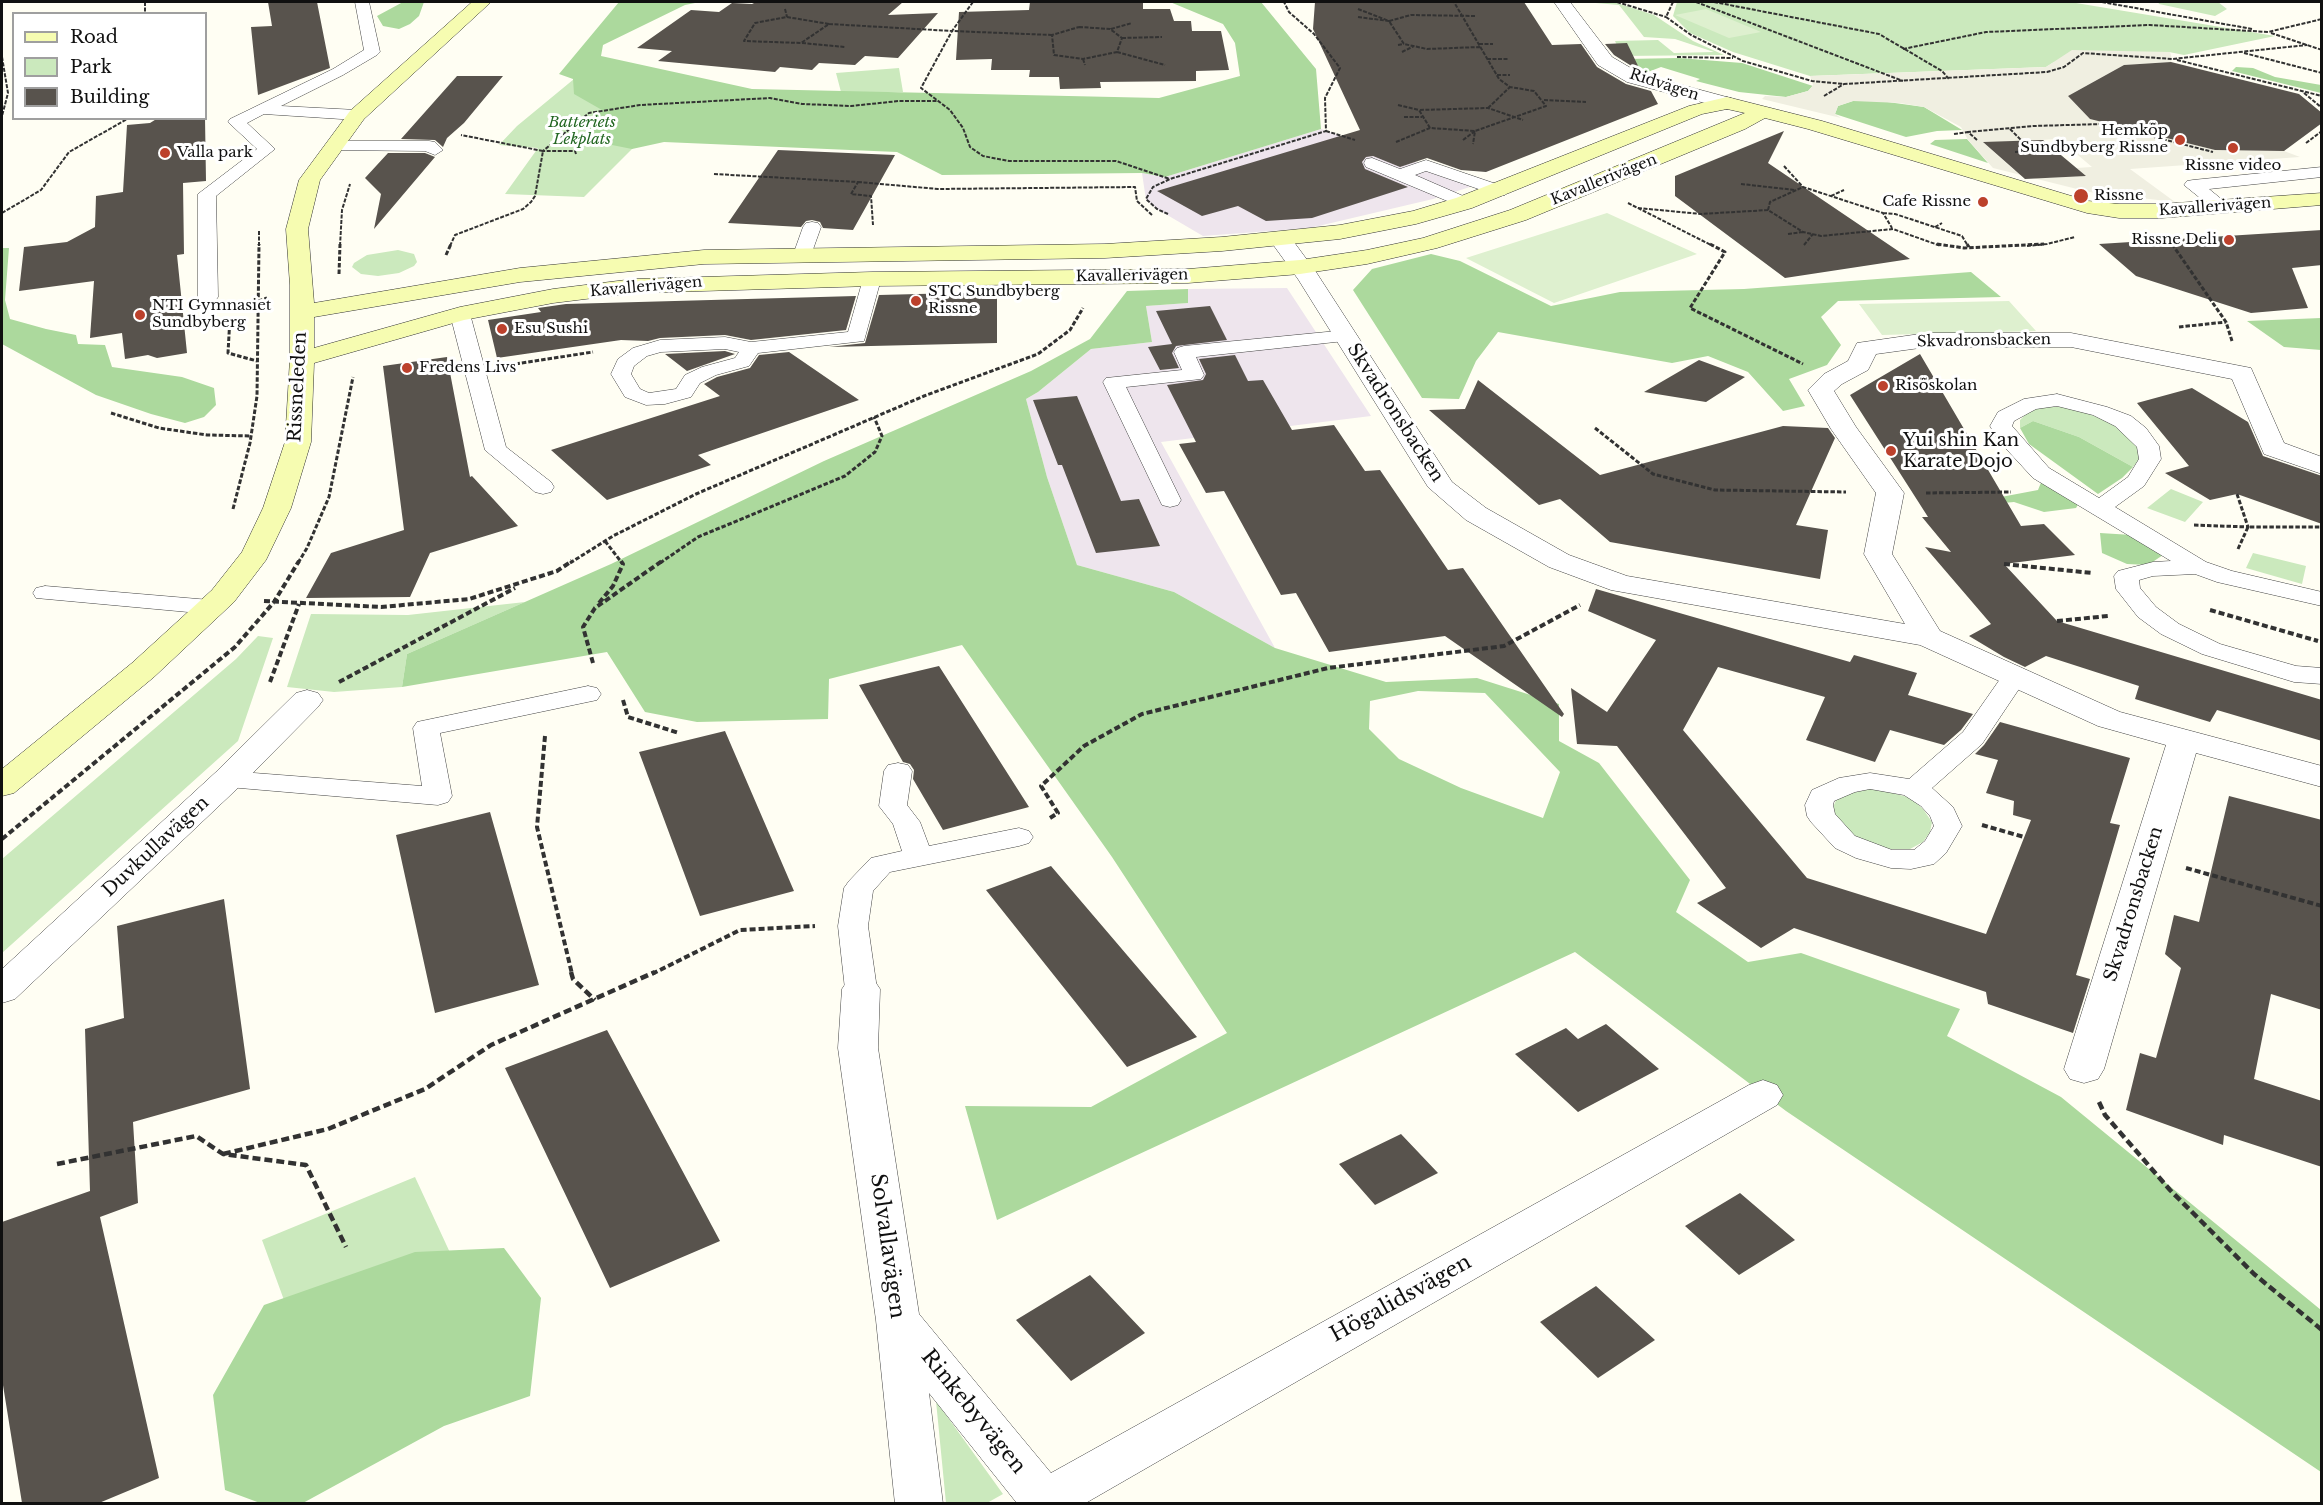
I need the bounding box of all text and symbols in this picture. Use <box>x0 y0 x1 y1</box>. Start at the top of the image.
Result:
legend <box>12 12 207 120</box>
text: Road <box>70 26 118 48</box>
text: Park <box>70 56 112 78</box>
street label: Ridvägen <box>1627 65 1701 105</box>
text: Building <box>70 86 149 108</box>
park label: Batteriets Lekplats <box>548 114 616 149</box>
place label: Hemköp Sundbyberg Rissne <box>2020 122 2168 157</box>
marker: Hemköp Sundbyberg Rissne <box>2173 133 2187 147</box>
marker: Rissne video <box>2226 141 2240 155</box>
place label: Valla park <box>177 144 253 162</box>
marker: Valla park <box>158 146 172 160</box>
street label: Kavallerivägen <box>1548 151 1660 209</box>
place label: Rissne video <box>2185 157 2281 175</box>
marker: Rissne <box>2072 187 2090 205</box>
place label: Rissne <box>2094 187 2143 205</box>
place label: Cafe Rissne <box>1882 193 1971 211</box>
street label: Kavallerivägen <box>2158 194 2272 220</box>
marker: Cafe Rissne <box>1976 195 1990 209</box>
place label: Rissne Deli <box>2131 231 2217 249</box>
marker: Rissne Deli <box>2222 233 2236 247</box>
street label: Kavallerivägen <box>1076 266 1188 286</box>
street label: Kavallerivägen <box>589 273 703 301</box>
place label: STC Sundbyberg Rissne <box>928 283 1060 318</box>
marker: STC Sundbyberg Rissne <box>909 294 923 308</box>
place label: NTI Gymnasiet Sundbyberg <box>152 297 271 332</box>
marker: NTI Gymnasiet Sundbyberg <box>133 308 147 322</box>
place label: Esu Sushi <box>514 320 588 338</box>
marker: Esu Sushi <box>495 322 509 336</box>
street label: Rissneleden <box>284 331 312 443</box>
street label: Skvadronsbacken <box>1917 331 2051 351</box>
street label: Skvadronsbacken <box>1342 340 1448 486</box>
place label: Fredens Livs <box>419 359 516 377</box>
marker: Fredens Livs <box>400 361 414 375</box>
place label: Risöskolan <box>1895 377 1977 395</box>
marker: Risöskolan <box>1876 379 1890 393</box>
place label: Yui shin Kan Karate Dojo <box>1903 430 2019 472</box>
marker: Yui shin Kan Karate Dojo <box>1884 444 1898 458</box>
street label: Duvkullavägen <box>98 792 214 902</box>
street label: Skvadronsbacken <box>2100 824 2168 984</box>
street label: Solvallavägen <box>864 1172 910 1320</box>
street label: Högalidsvägen <box>1326 1250 1476 1348</box>
street label: Rinkebyvägen <box>915 1345 1031 1479</box>

